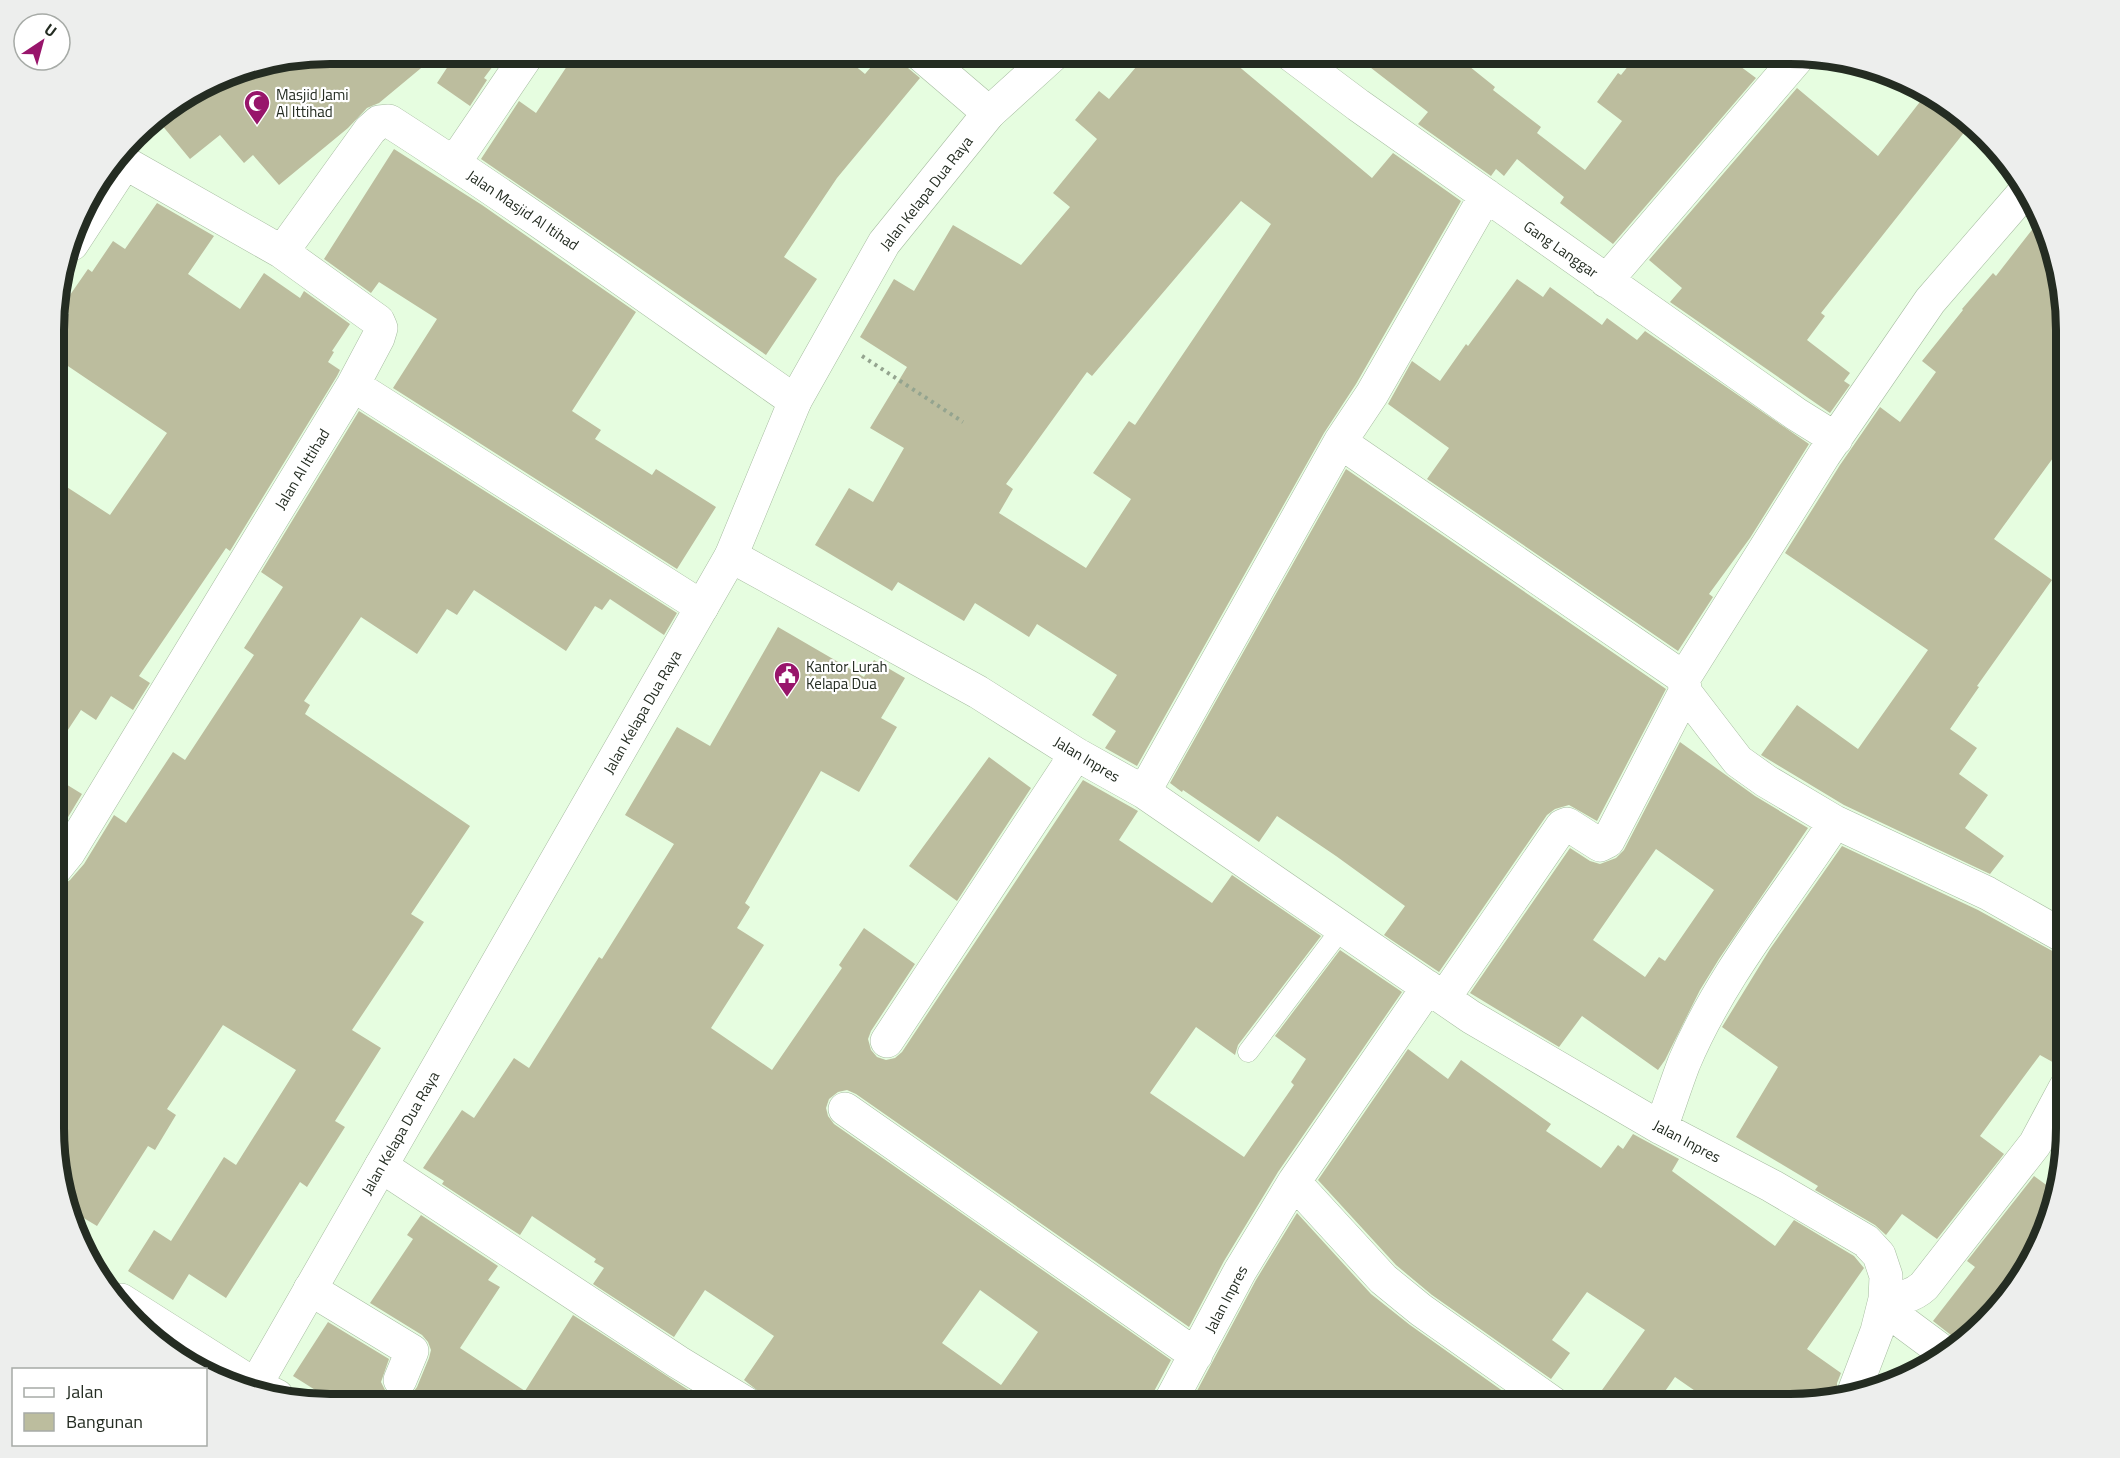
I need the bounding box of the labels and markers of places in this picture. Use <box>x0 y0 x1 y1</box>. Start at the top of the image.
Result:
place label: Masjid Jami Al Ittihad <box>276 83 349 123</box>
mosque icon: Masjid Jami Al Ittihad <box>242 88 272 126</box>
place label: Kantor Lurah Kelapa Dua <box>806 655 888 695</box>
public building icon: Kantor Lurah Kelapa Dua <box>772 660 802 698</box>

